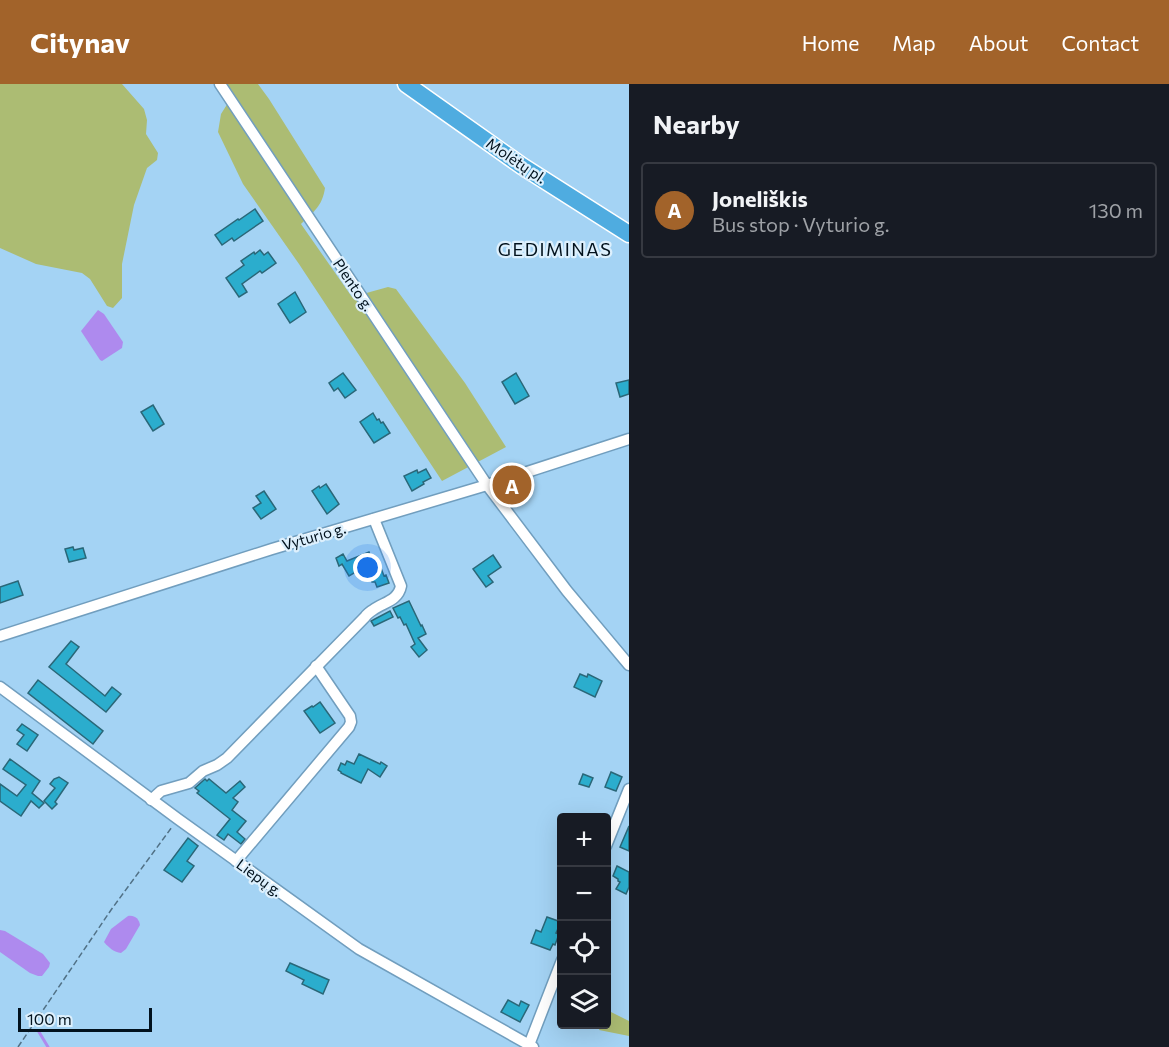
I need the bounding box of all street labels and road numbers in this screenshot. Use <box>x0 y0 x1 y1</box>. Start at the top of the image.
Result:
street label: Molėtų pl. <box>483 134 550 187</box>
street label: Plento g. <box>330 255 378 314</box>
street label: Vyturio g. <box>280 518 348 554</box>
street label: Liepų g. <box>233 855 286 900</box>

